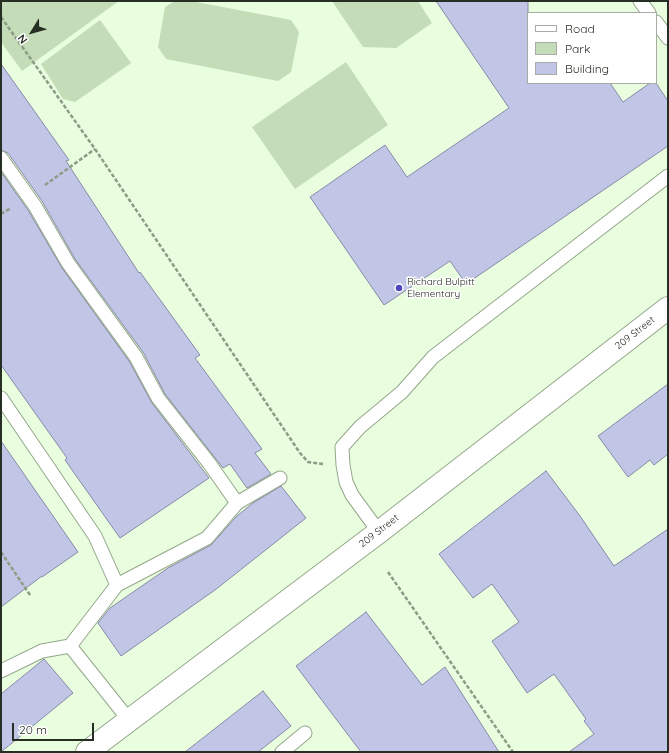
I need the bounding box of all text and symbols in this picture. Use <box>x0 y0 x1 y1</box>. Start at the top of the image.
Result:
north arrow <box>12 12 52 52</box>
legend <box>527 12 657 84</box>
text: Road <box>565 21 595 36</box>
text: N <box>14 32 30 47</box>
text: Park <box>565 41 590 56</box>
text: Building <box>565 61 609 76</box>
place label: Richard Bulpitt Elementary <box>407 276 475 300</box>
marker: Richard Bulpitt Elementary <box>394 283 404 293</box>
street label: 209 Street <box>613 314 657 352</box>
street label: 209 Street <box>357 512 401 550</box>
scale bar <box>14 715 96 741</box>
text: 20 m <box>19 722 47 737</box>

